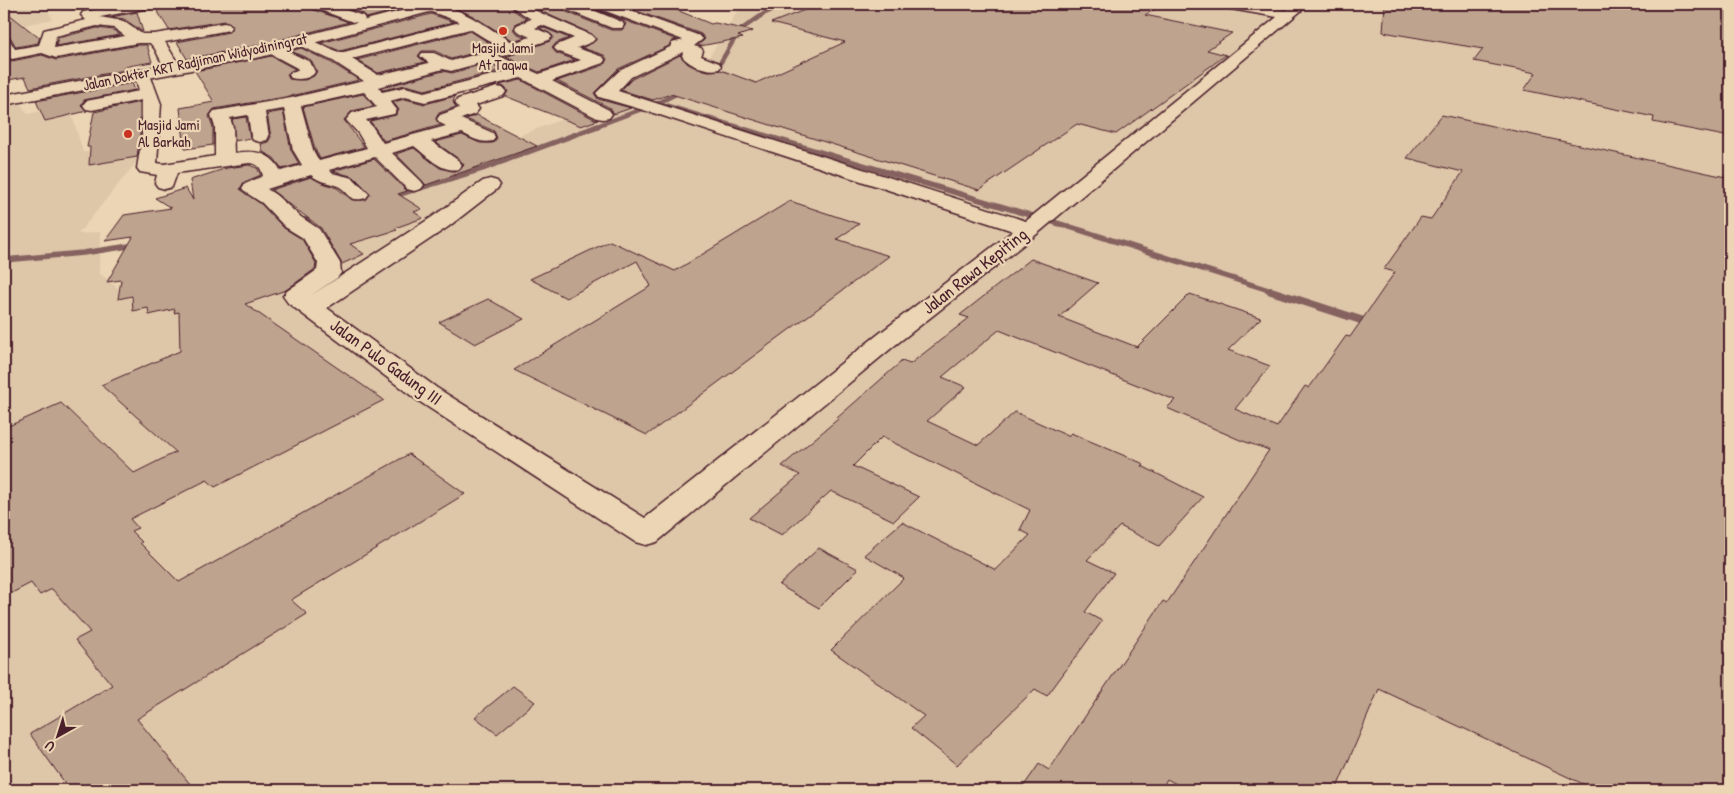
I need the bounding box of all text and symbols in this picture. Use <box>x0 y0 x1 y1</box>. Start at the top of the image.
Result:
marker: Masjid Jami At Taqwa <box>497 25 509 37</box>
street label: Jalan Dokter KRT Radjiman Widyodiningrat <box>81 27 310 96</box>
place label: Masjid Jami At Taqwa <box>472 37 534 75</box>
place label: Masjid Jami Al Barkah <box>138 114 200 152</box>
marker: Masjid Jami Al Barkah <box>122 128 134 140</box>
street label: Jalan Rawa Kepiting <box>917 222 1033 320</box>
street label: Jalan Pulo Gadung III <box>325 312 447 411</box>
north arrow <box>32 712 82 762</box>
text: U <box>40 736 58 756</box>

